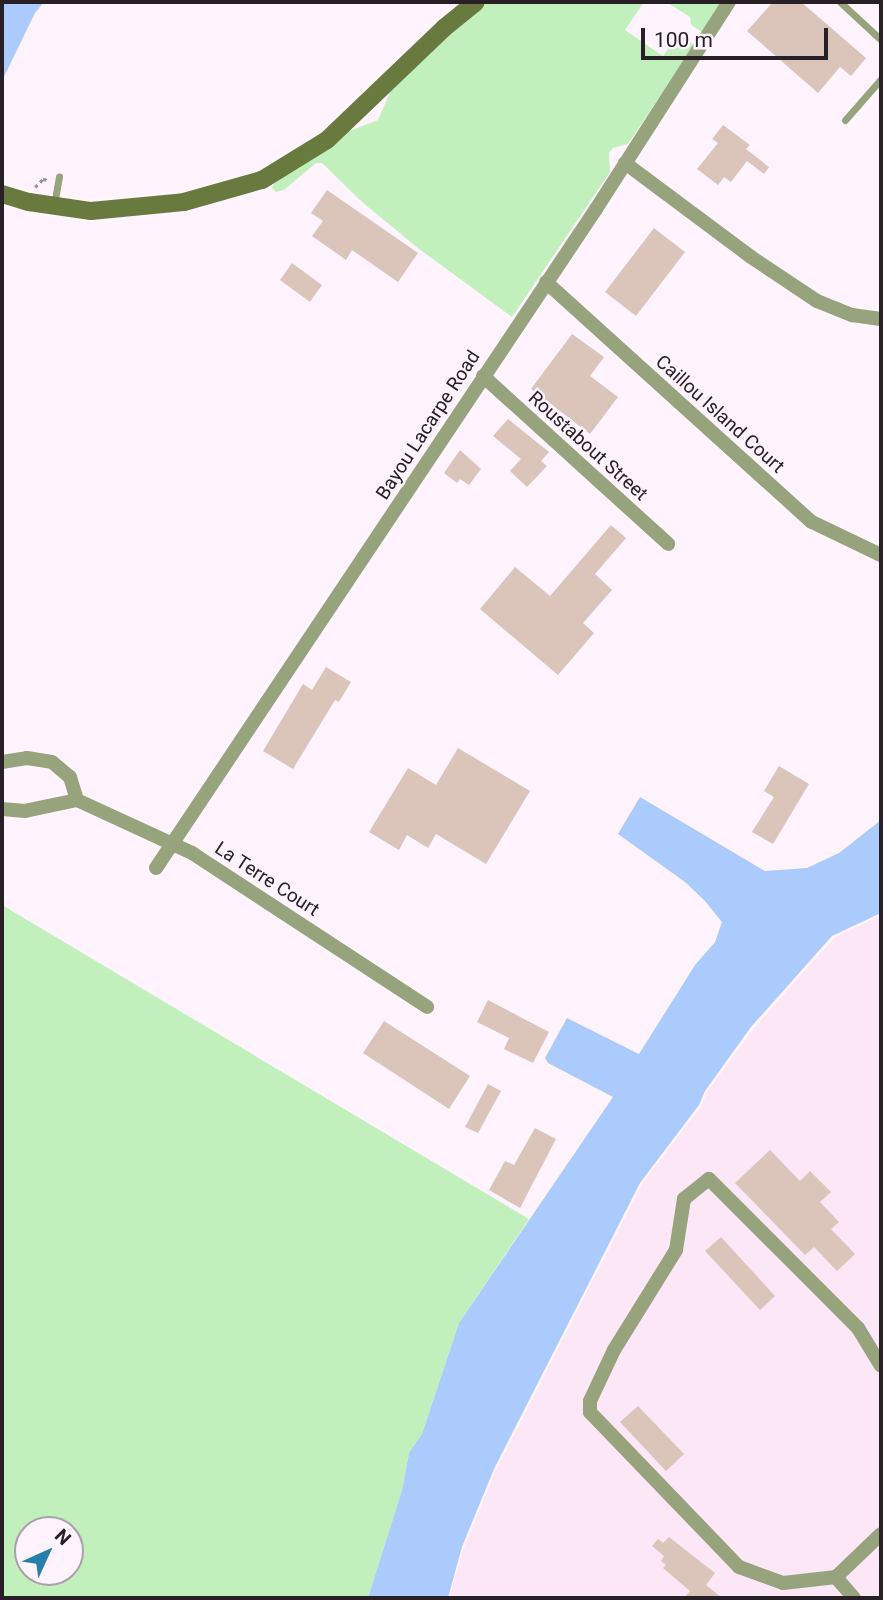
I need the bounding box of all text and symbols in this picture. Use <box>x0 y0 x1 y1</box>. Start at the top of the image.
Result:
scale bar <box>645 14 832 58</box>
text: 100 m <box>654 28 713 52</box>
street label: Bayou Lacarpe Road <box>371 346 485 504</box>
street label: Caillou Island Court <box>651 350 789 478</box>
street label: Roustabout Street <box>524 387 652 505</box>
street label: La Terre Court <box>210 837 324 921</box>
north arrow <box>14 1516 84 1586</box>
text: N <box>50 1524 76 1550</box>

